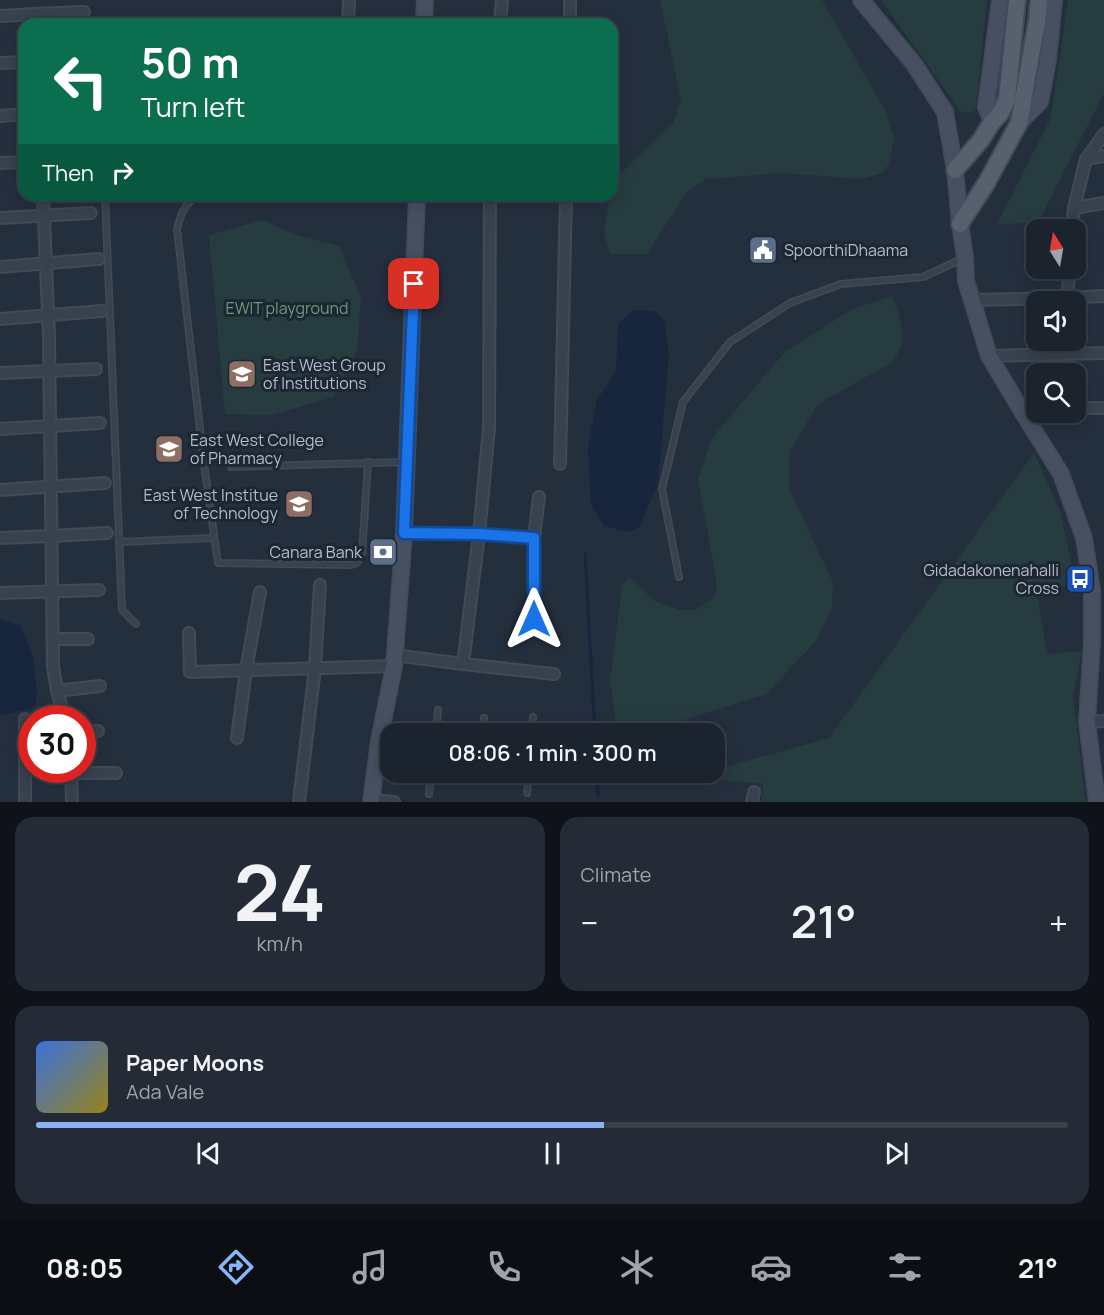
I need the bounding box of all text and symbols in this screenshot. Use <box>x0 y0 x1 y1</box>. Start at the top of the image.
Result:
text: 50 m <box>141 33 239 91</box>
icon: left <box>42 42 120 120</box>
text: Turn left <box>141 88 245 125</box>
icon: right <box>106 156 139 189</box>
text: Then <box>42 158 94 188</box>
north arrow <box>1026 219 1086 279</box>
map controls <box>1026 219 1086 423</box>
public building icon: SpoorthiDhaama <box>747 234 779 266</box>
place label: SpoorthiDhaama <box>784 239 908 261</box>
pin <box>388 258 439 309</box>
icon: arrive <box>397 267 430 300</box>
button: sound <box>1026 291 1086 351</box>
park label: EWIT playground <box>226 297 348 319</box>
place label: East West Group of Institutions <box>263 354 386 394</box>
school or university icon: East West Group of Institutions <box>226 358 258 390</box>
button: search <box>1026 363 1086 423</box>
place label: East West College of Pharmacy <box>190 429 324 469</box>
school or university icon: East West College of Pharmacy <box>153 433 185 465</box>
place label: East West Institue of Technology <box>144 484 279 524</box>
school or university icon: East West Institue of Technology <box>283 488 315 520</box>
bank icon: Canara Bank <box>367 536 399 568</box>
place label: Canara Bank <box>270 541 363 563</box>
place label: Gidadakonenahalli Cross <box>923 559 1059 599</box>
bus stop icon: Gidadakonenahalli Cross <box>1064 563 1096 595</box>
position arrow <box>502 587 566 651</box>
speed limit sign: 30 <box>18 705 96 783</box>
text: 08:06 · 1 min · 300 m <box>448 738 657 768</box>
text: 24 <box>234 838 326 944</box>
text: Climate <box>581 861 652 888</box>
text: 21° <box>791 890 856 952</box>
text: − <box>581 900 598 945</box>
text: + <box>1049 900 1068 945</box>
text: km/h <box>256 930 303 957</box>
text: Paper Moons <box>126 1048 264 1078</box>
text: Ada Vale <box>126 1078 204 1105</box>
icon: previous <box>192 1137 225 1170</box>
icon: pause <box>536 1137 569 1170</box>
icon: next <box>880 1137 913 1170</box>
icon: directions <box>215 1246 257 1288</box>
icon: music <box>349 1246 391 1288</box>
icon: phone <box>483 1246 525 1288</box>
icon: climate <box>616 1246 658 1288</box>
icon: car <box>750 1246 792 1288</box>
icon: filters <box>884 1246 926 1288</box>
text: 08:05 <box>46 1249 123 1286</box>
text: 21° <box>1018 1249 1058 1286</box>

